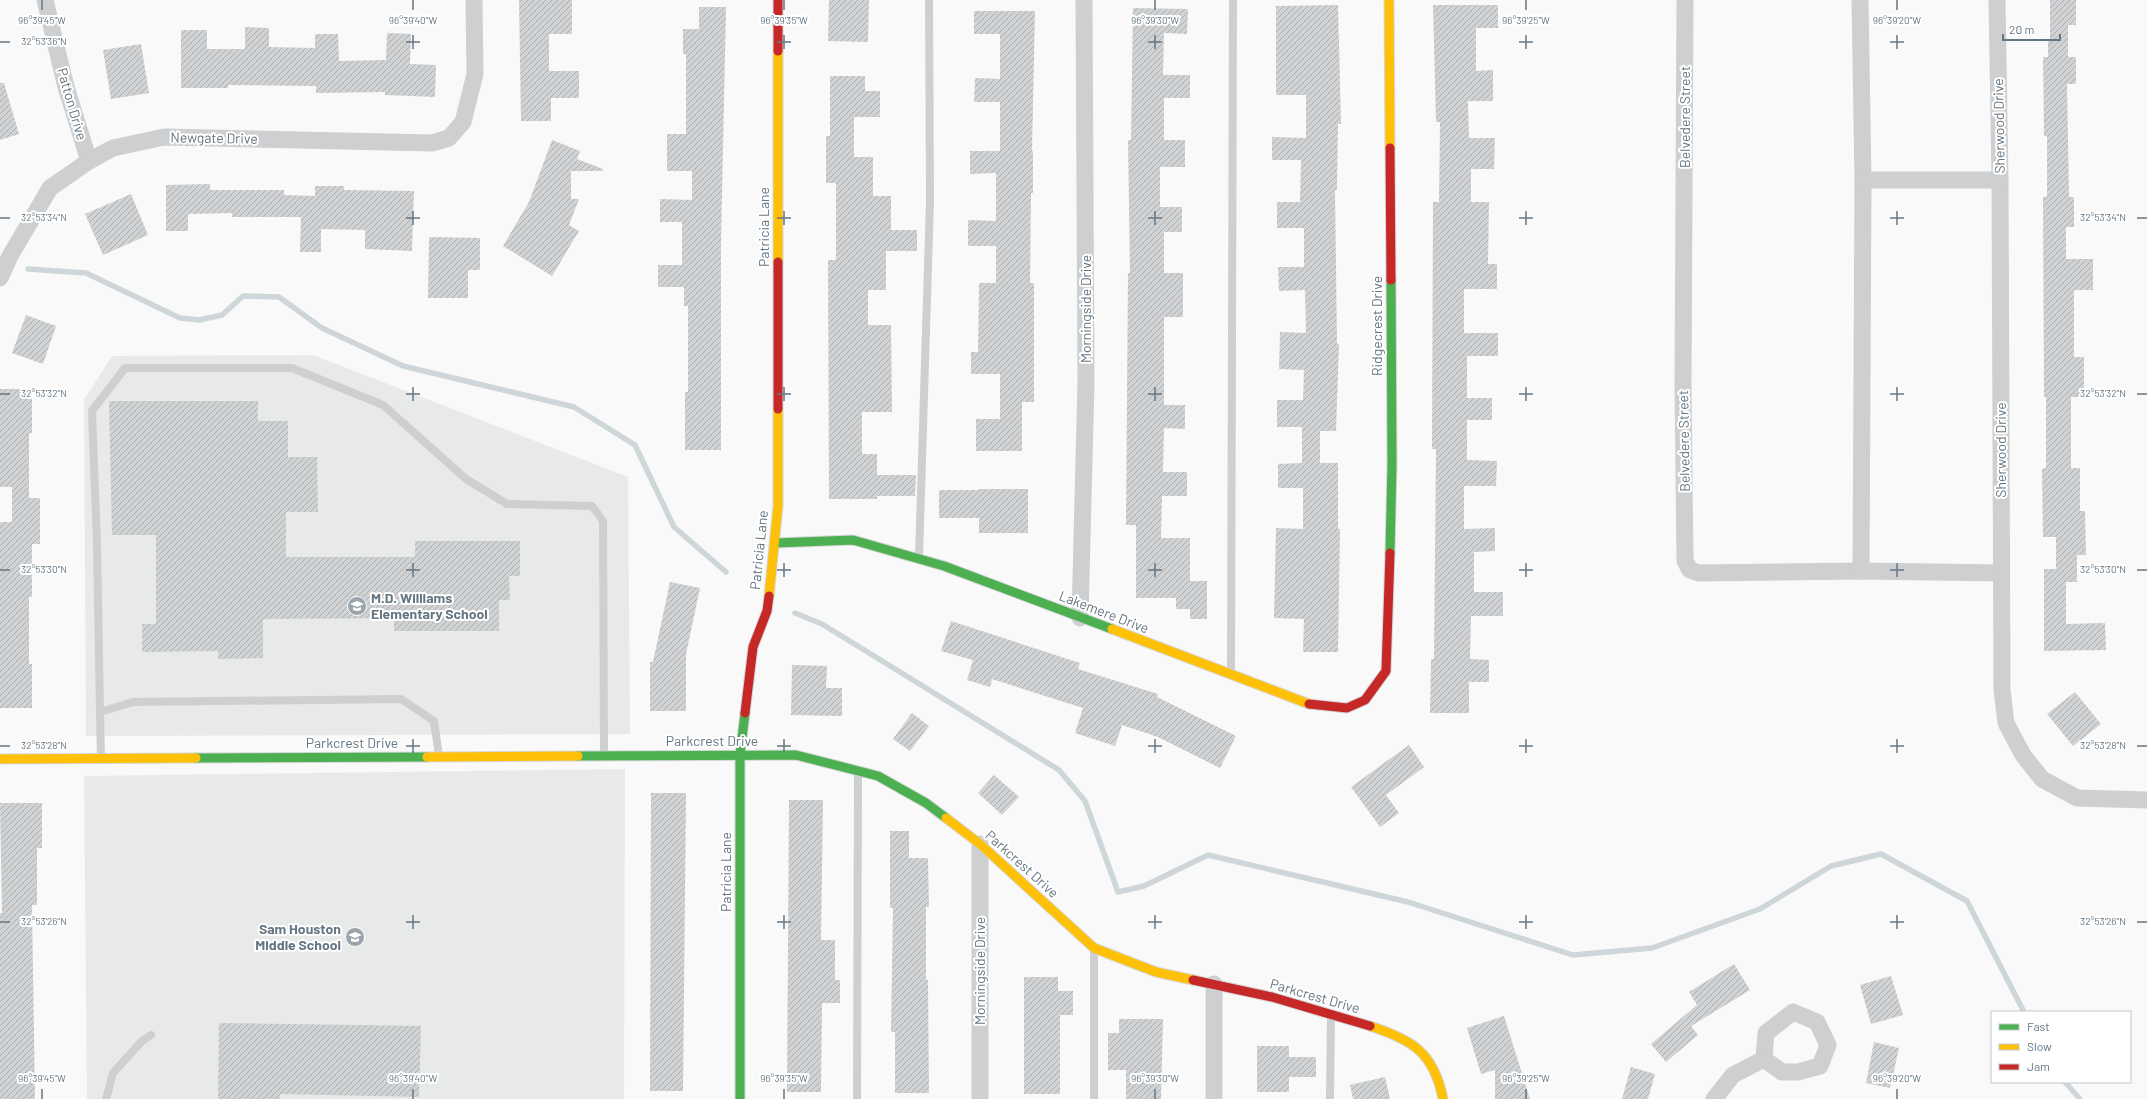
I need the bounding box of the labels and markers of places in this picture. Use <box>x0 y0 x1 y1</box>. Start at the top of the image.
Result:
place label: M.D. Williams Elementary School <box>371 589 488 622</box>
school or university icon: M.D. Williams Elementary School <box>346 595 368 617</box>
place label: Sam Houston Middle School <box>255 920 341 953</box>
school or university icon: Sam Houston Middle School <box>344 926 366 948</box>

